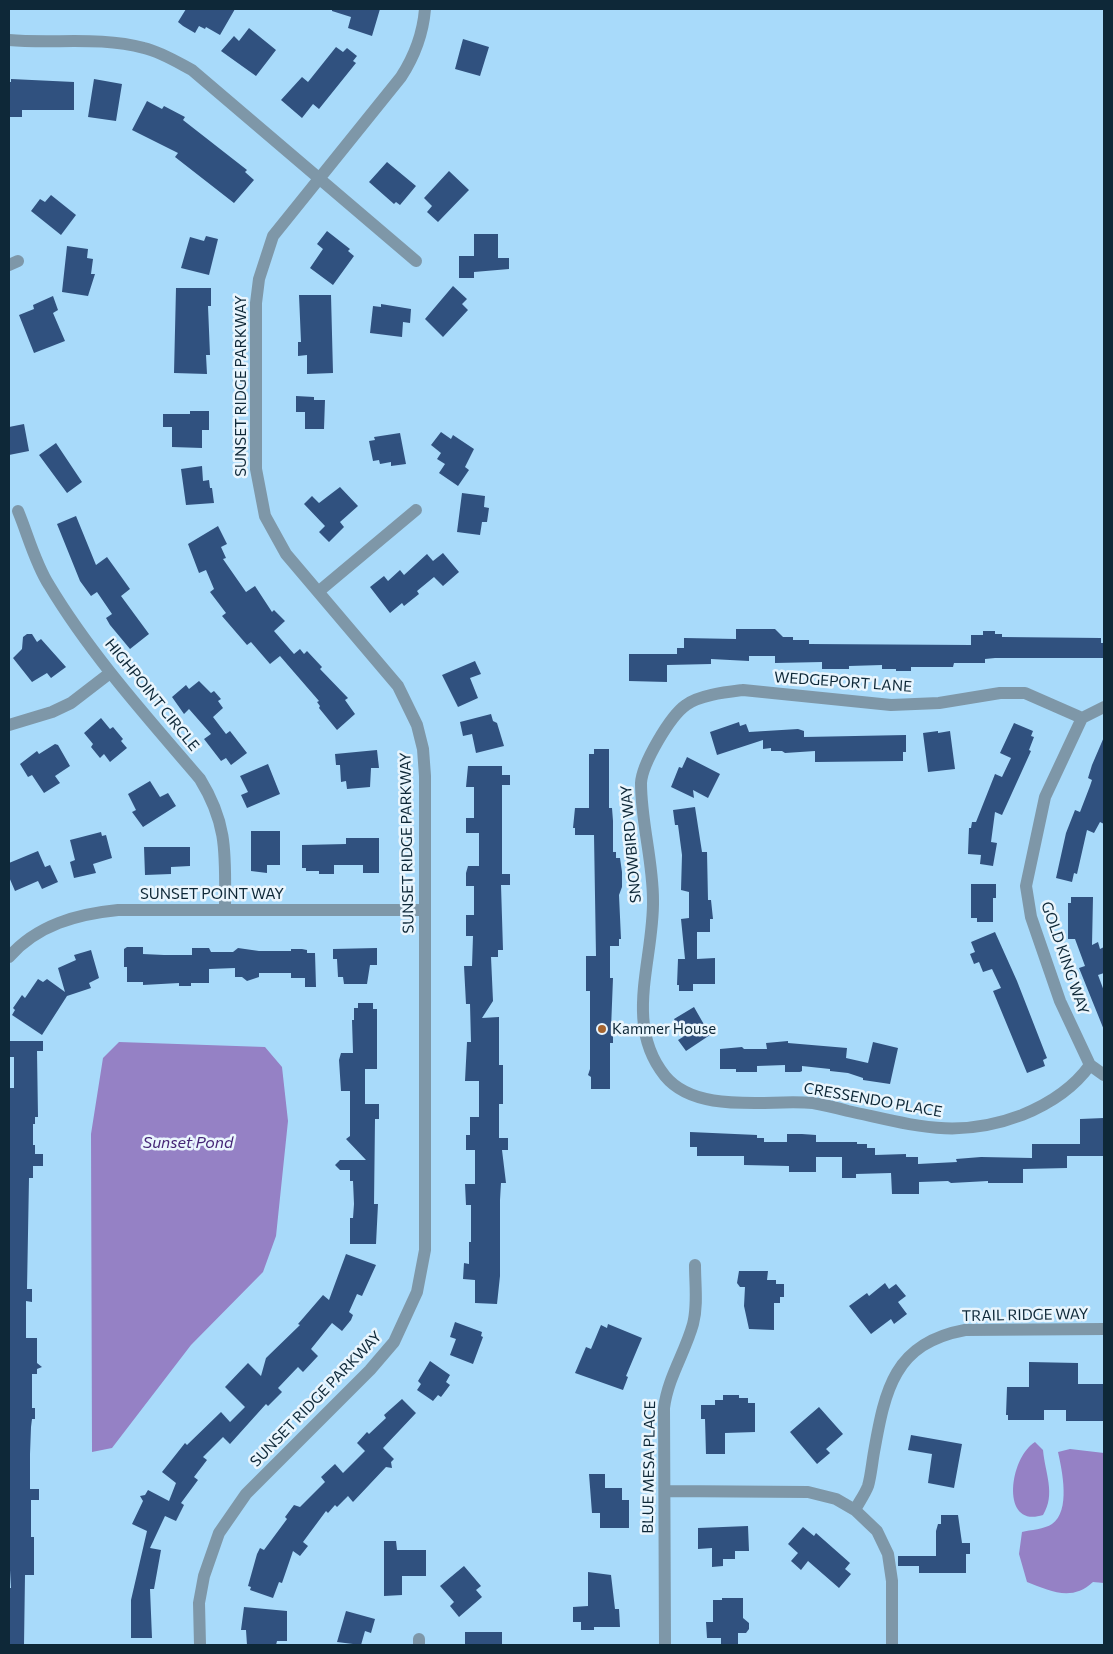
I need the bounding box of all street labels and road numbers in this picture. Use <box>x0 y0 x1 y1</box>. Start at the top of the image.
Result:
street label: SUNSET RIDGE PARKWAY <box>232 295 250 477</box>
street label: HIGHPOINT CIRCLE <box>101 635 203 755</box>
street label: WEDGEPORT LANE <box>773 668 913 696</box>
street label: SUNSET RIDGE PARKWAY <box>396 752 418 934</box>
street label: SNOWBIRD WAY <box>617 784 645 904</box>
street label: SUNSET POINT WAY <box>140 885 284 903</box>
street label: GOLD KING WAY <box>1037 899 1093 1017</box>
street label: CRESSENDO PLACE <box>802 1079 944 1121</box>
street label: TRAIL RIDGE WAY <box>961 1305 1089 1325</box>
street label: SUNSET RIDGE PARKWAY <box>247 1327 385 1471</box>
street label: BLUE MESA PLACE <box>639 1400 659 1534</box>

